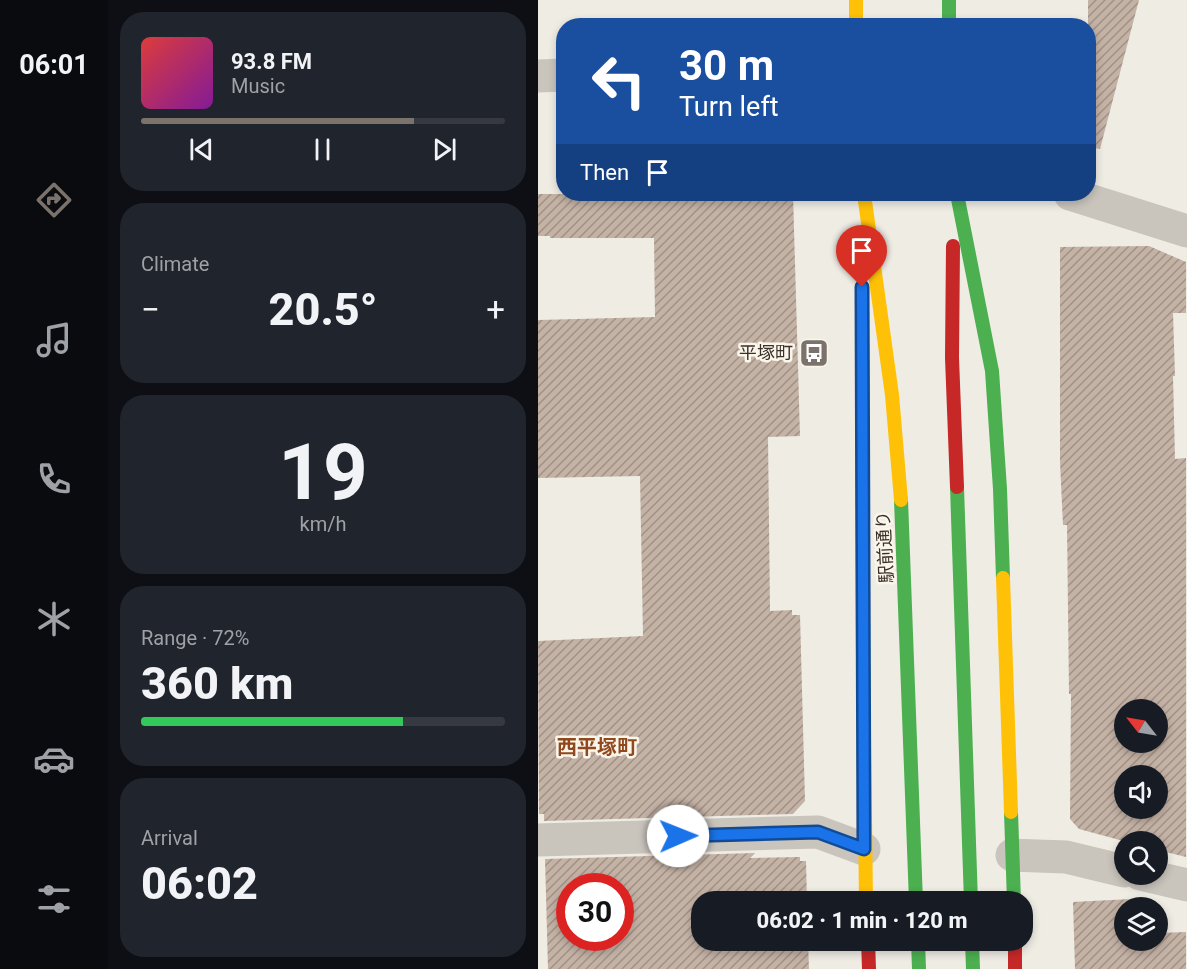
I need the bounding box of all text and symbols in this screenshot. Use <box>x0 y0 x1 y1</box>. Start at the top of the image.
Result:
text: 30 m <box>679 41 774 90</box>
icon: left <box>580 42 658 120</box>
text: 06:01 <box>19 49 89 81</box>
text: 93.8 FM <box>231 49 312 74</box>
text: Music <box>231 74 285 98</box>
text: Turn left <box>679 91 779 123</box>
icon: previous <box>185 133 218 166</box>
icon: pause <box>306 133 339 166</box>
icon: next <box>428 133 461 166</box>
icon: arrive <box>641 156 674 189</box>
text: Then <box>580 160 629 185</box>
icon: directions <box>33 179 75 221</box>
pin <box>836 225 887 287</box>
icon: arrive <box>845 234 878 267</box>
text: Climate <box>141 252 209 276</box>
text: 20.5° <box>269 283 378 336</box>
text: − <box>141 290 160 329</box>
text: + <box>486 290 505 329</box>
icon: music <box>33 319 75 361</box>
bus stop icon: 平塚町 <box>798 337 830 369</box>
place label: 平塚町 <box>739 342 793 363</box>
text: 19 <box>278 427 368 518</box>
icon: phone <box>33 458 75 500</box>
street label: 駅前通り <box>872 511 897 584</box>
text: km/h <box>300 512 346 536</box>
icon: climate <box>33 598 75 640</box>
text: Range · 72% <box>141 626 249 650</box>
text: 360 km <box>141 657 293 710</box>
north arrow <box>1114 699 1168 753</box>
map controls <box>1114 699 1168 951</box>
district label: 西平塚町 <box>557 735 637 759</box>
icon: car <box>33 738 75 780</box>
button: sound <box>1114 765 1168 819</box>
position arrow <box>646 804 710 868</box>
text: Arrival <box>141 826 198 850</box>
button: search <box>1114 831 1168 885</box>
text: 06:02 <box>141 857 258 910</box>
speed limit sign: 30 <box>556 873 634 951</box>
icon: filters <box>33 878 75 920</box>
button: layers <box>1114 897 1168 951</box>
text: 06:02 · 1 min · 120 m <box>757 908 967 933</box>

